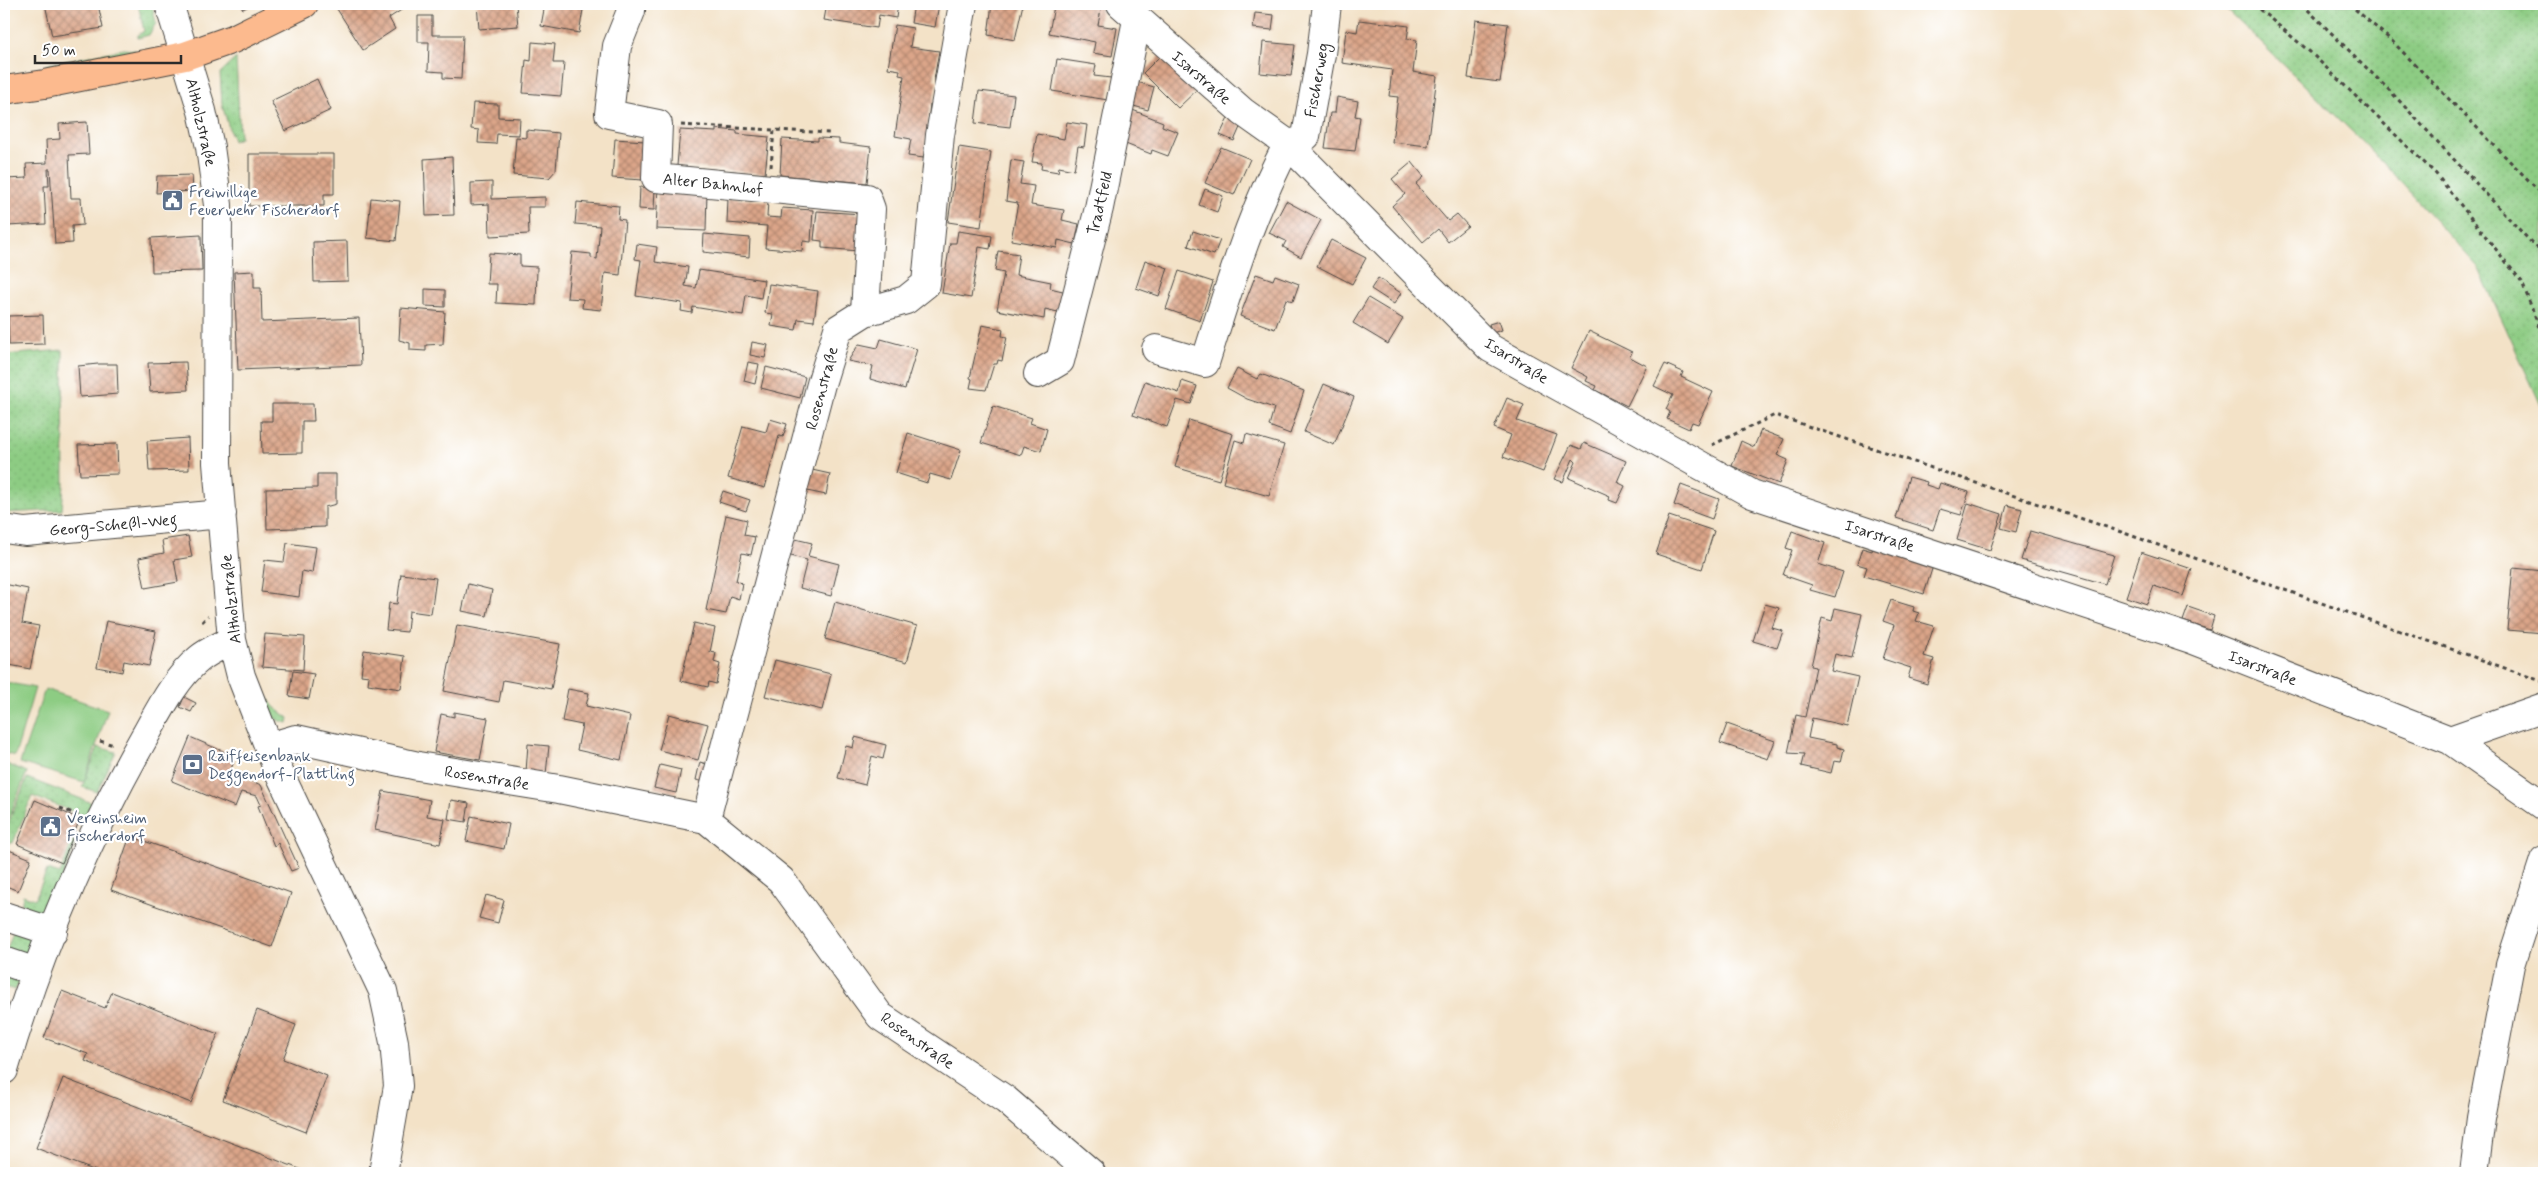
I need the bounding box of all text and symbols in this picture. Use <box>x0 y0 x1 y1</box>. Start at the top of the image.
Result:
scale bar <box>35 32 181 64</box>
text: 50 m <box>42 41 76 61</box>
street label: Fischerweg <box>1301 41 1335 119</box>
street label: Isarstraße <box>1167 47 1235 110</box>
street label: Altholzstraße <box>180 76 221 169</box>
street label: Alter Bahnhof <box>662 169 764 200</box>
street label: Tradtfeld <box>1083 170 1118 237</box>
place label: Freiwillige Feuerwehr Fischerdorf <box>189 182 340 221</box>
public building icon: Freiwillige Feuerwehr Fischerdorf <box>161 188 185 212</box>
street label: Isarstraße <box>1480 333 1552 389</box>
street label: Rosenstraße <box>801 344 844 433</box>
street label: Georg-Scheßl-Weg <box>48 509 178 543</box>
street label: Isarstraße <box>1842 515 1917 558</box>
street label: Altholzstraße <box>216 553 247 645</box>
street label: Isarstraße <box>2225 646 2300 691</box>
place label: Raiffeisenbank Deggendorf-Plattling <box>208 746 355 786</box>
bank icon: Raiffeisenbank Deggendorf-Plattling <box>180 752 204 776</box>
street label: Rosenstraße <box>443 761 531 796</box>
place label: Vereinsheim Fischerdorf <box>67 808 147 847</box>
public building icon: Vereinsheim Fischerdorf <box>39 814 63 838</box>
street label: Rosenstraße <box>876 1008 958 1074</box>

